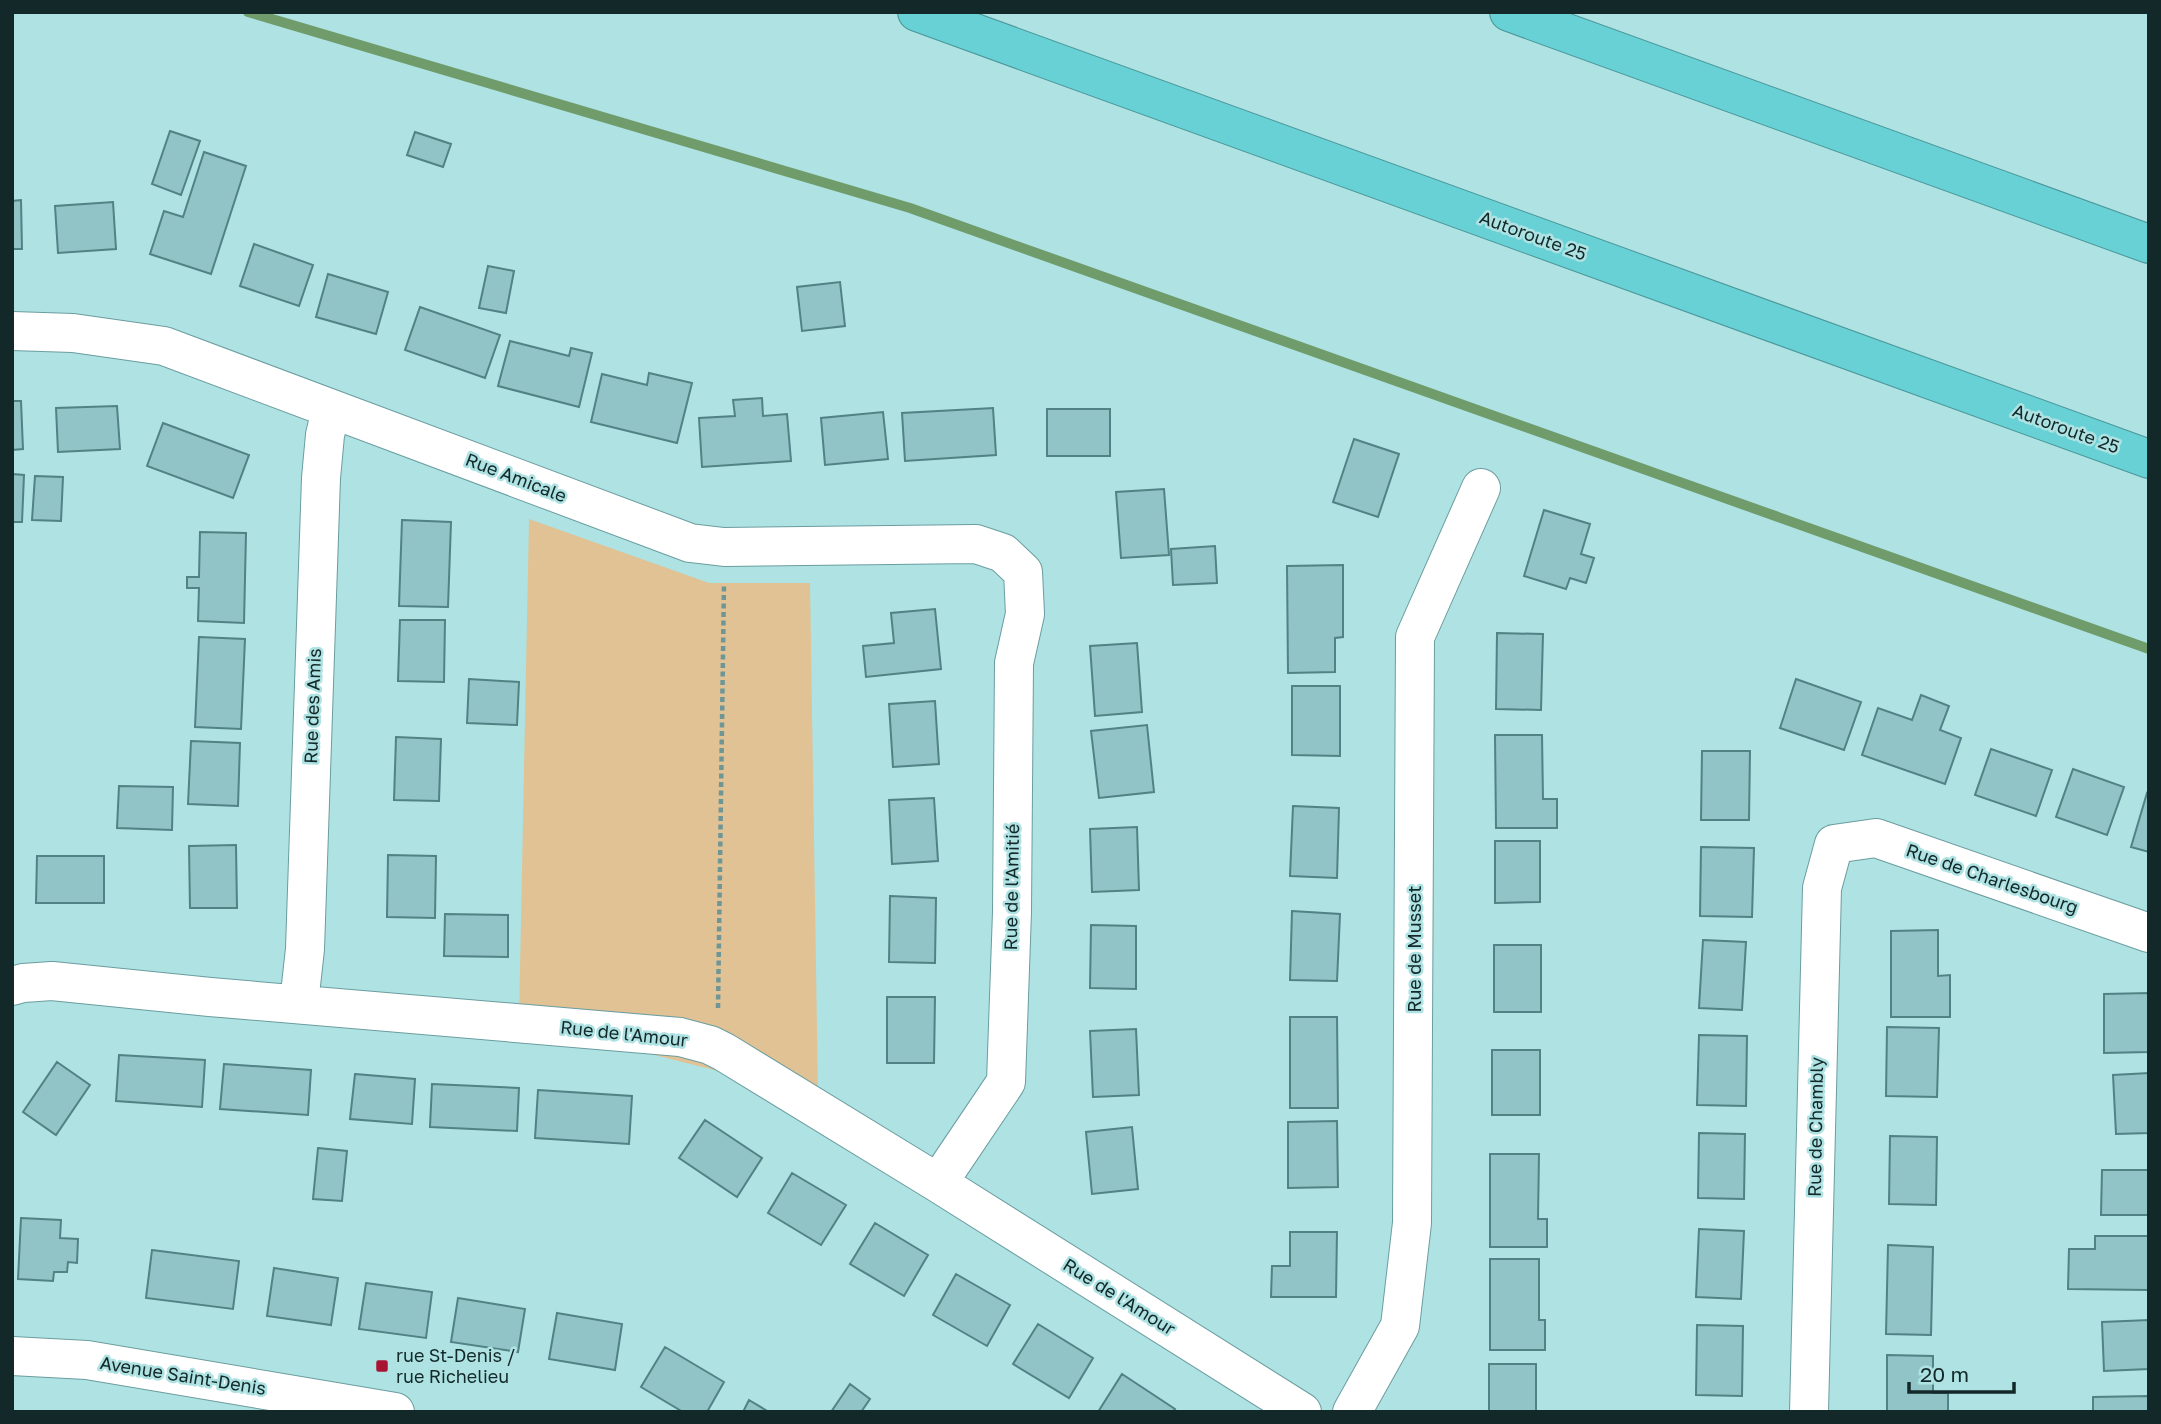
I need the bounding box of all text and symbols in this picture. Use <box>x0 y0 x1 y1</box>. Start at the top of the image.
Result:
street label: Autoroute 25 <box>1477 206 1590 265</box>
street label: Autoroute 25 <box>2010 399 2123 458</box>
street label: Rue Amicale <box>463 448 570 506</box>
street label: Rue des Amis <box>299 648 325 764</box>
street label: Rue de l'Amitié <box>999 824 1023 950</box>
street label: Rue de Charlesbourg <box>1903 838 2081 918</box>
street label: Rue de Musset <box>1403 886 1425 1012</box>
street label: Rue de l'Amour <box>559 1015 689 1051</box>
street label: Rue de Chambly <box>1803 1057 1827 1197</box>
street label: Rue de l'Amour <box>1059 1253 1180 1339</box>
place label: rue St-Denis / rue Richelieu <box>396 1344 515 1387</box>
scale bar <box>1909 1350 2014 1394</box>
street label: Avenue Saint-Denis <box>99 1351 268 1399</box>
marker: rue St-Denis / rue Richelieu <box>374 1358 390 1374</box>
text: 20 m <box>1920 1361 1969 1387</box>

